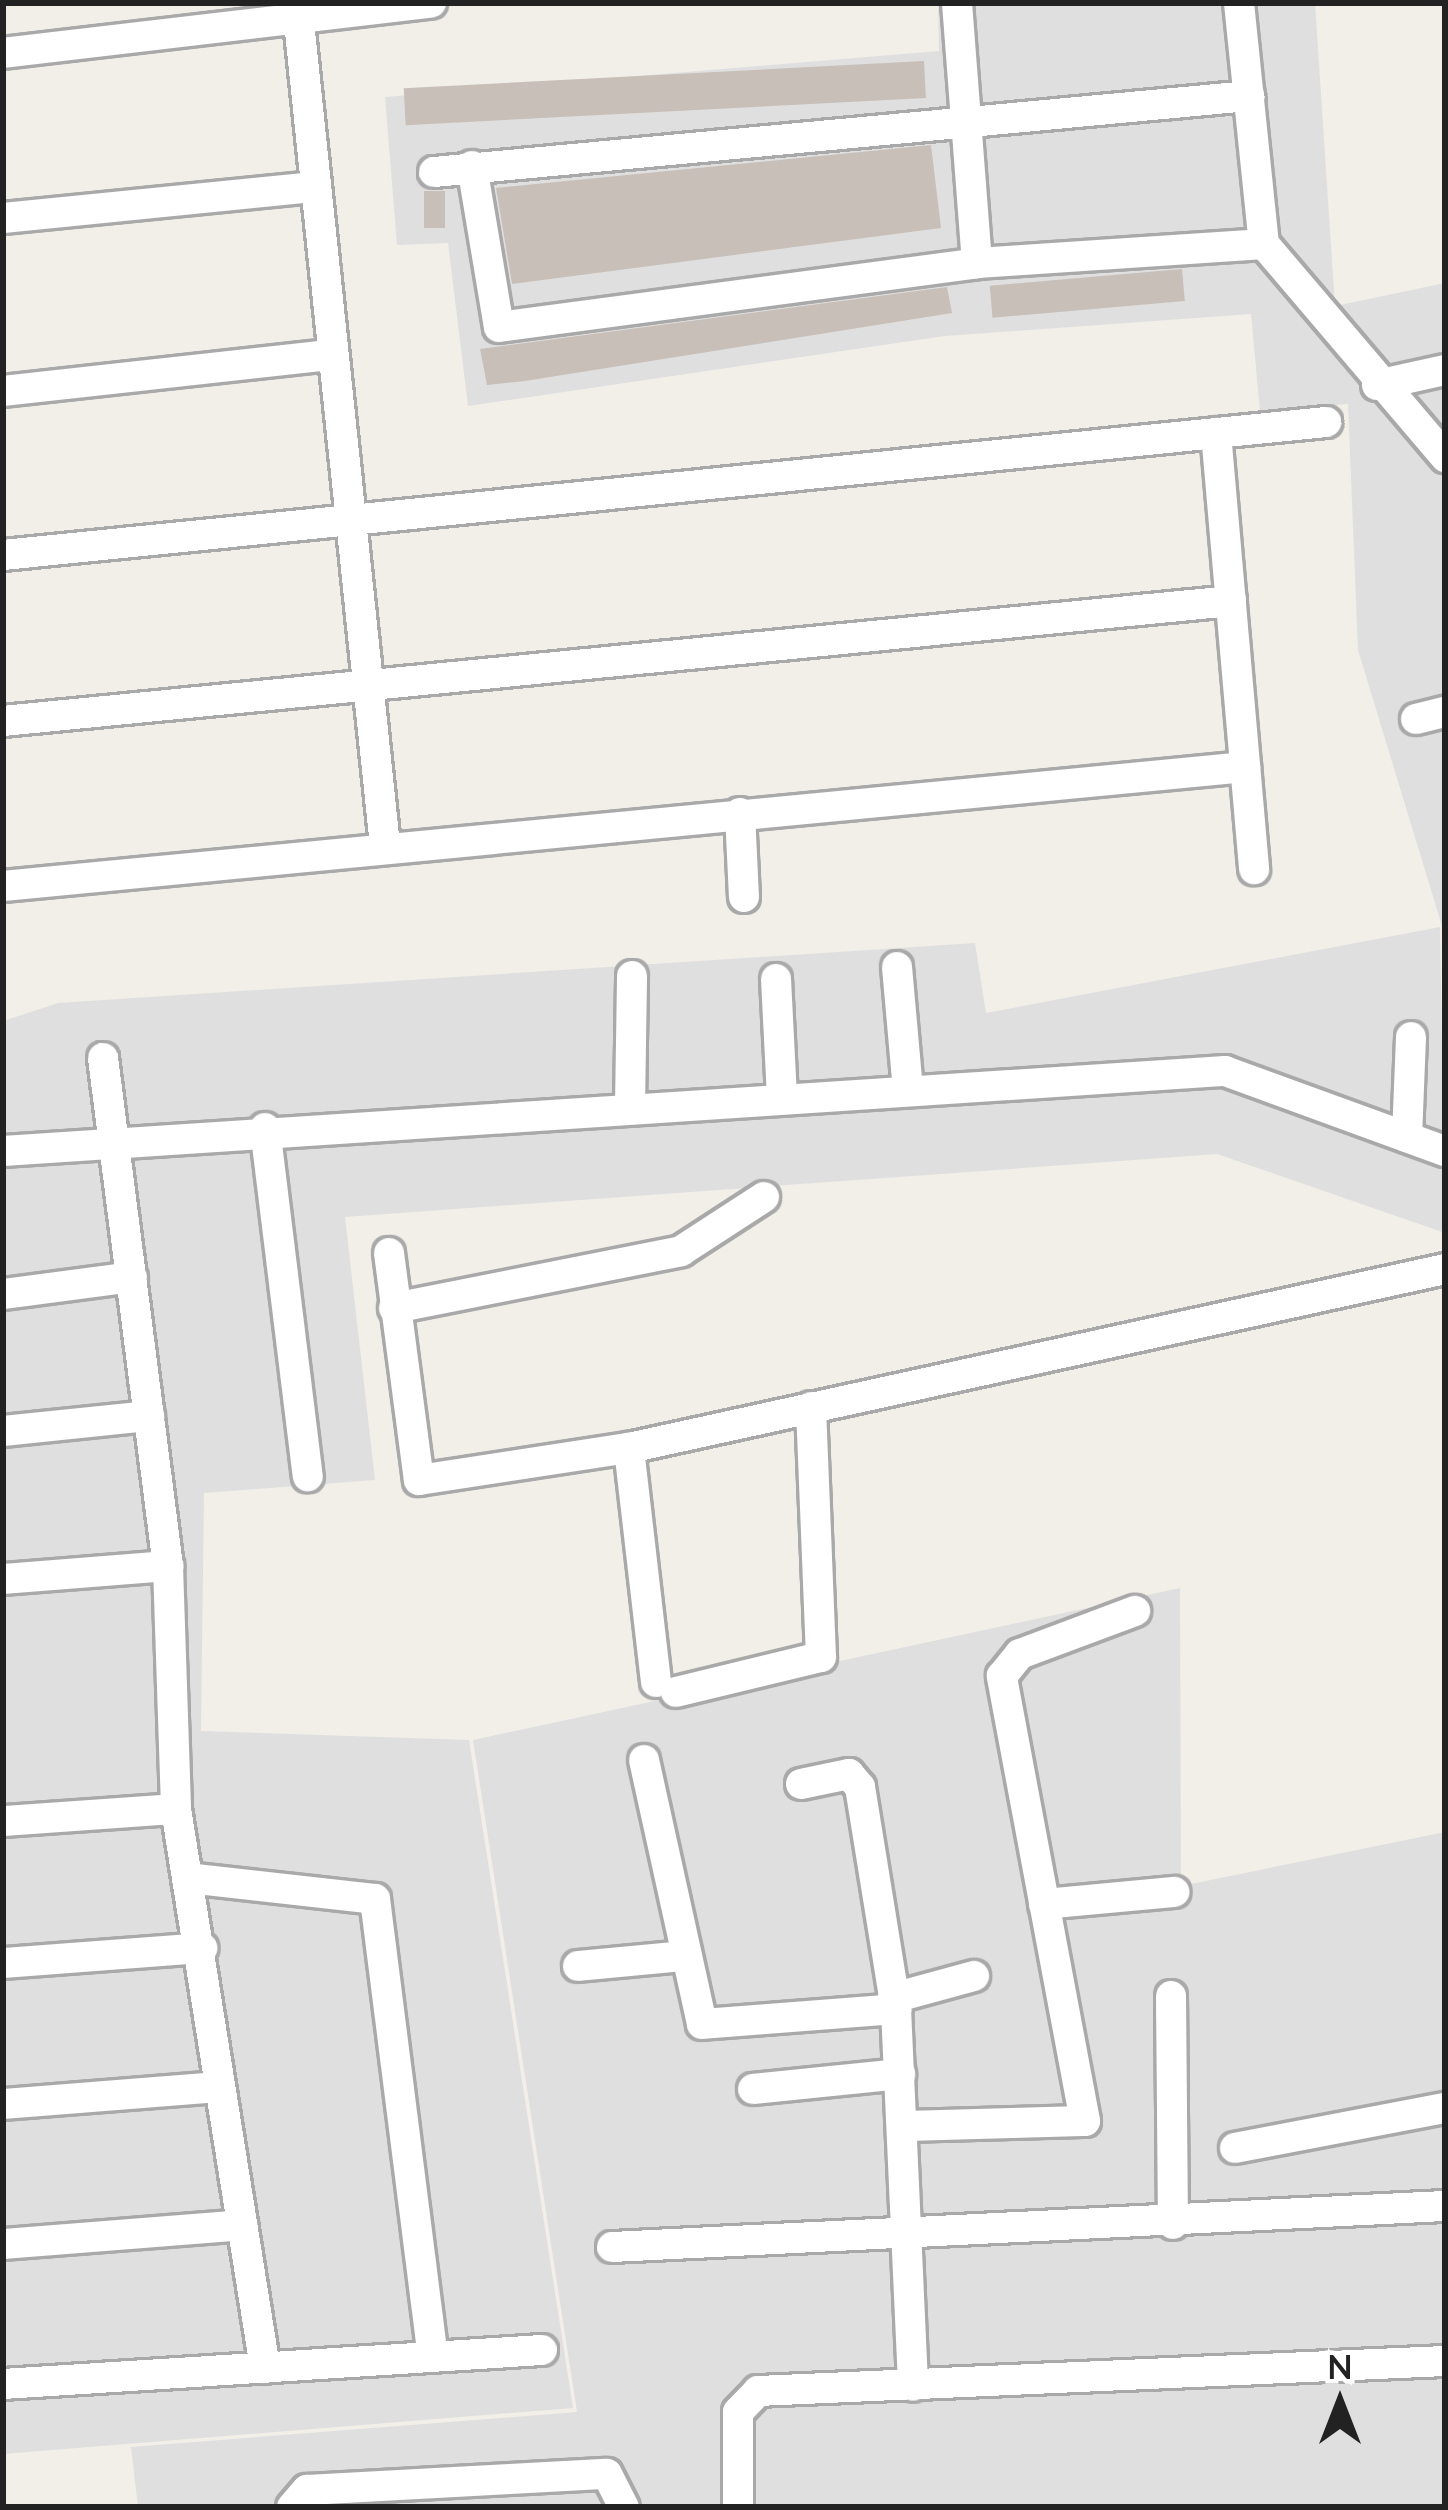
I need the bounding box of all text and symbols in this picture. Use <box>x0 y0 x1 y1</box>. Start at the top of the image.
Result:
north arrow <box>1280 2342 1400 2462</box>
text: N <box>1327 2346 1353 2386</box>

